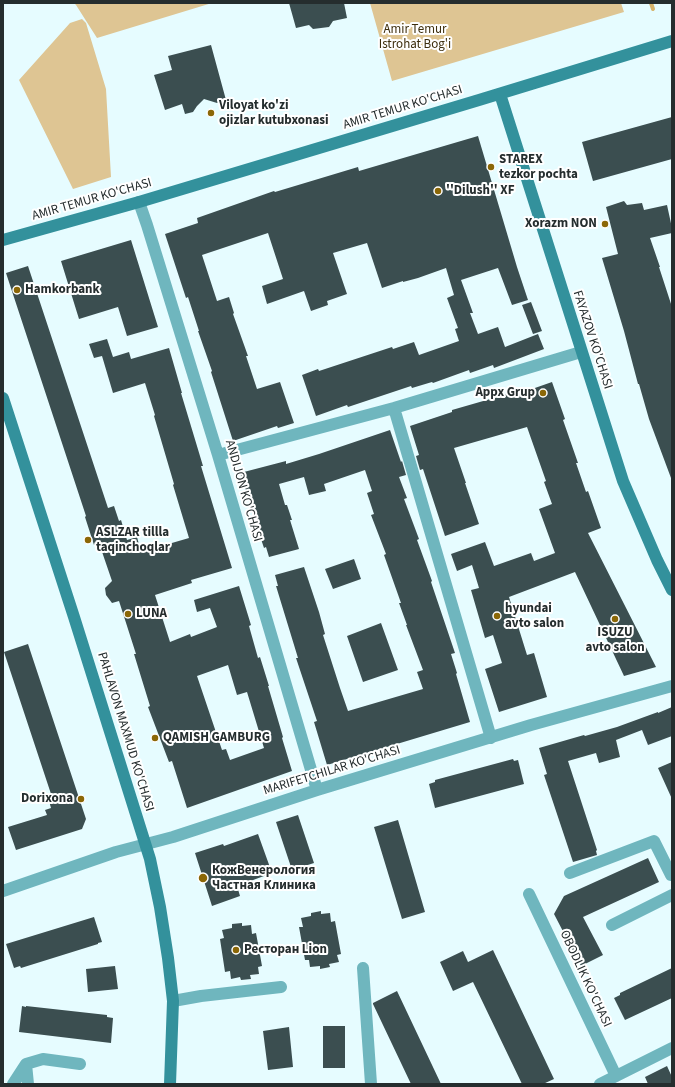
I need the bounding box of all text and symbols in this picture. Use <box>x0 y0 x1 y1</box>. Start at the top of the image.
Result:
park label: Amir Temur Istrohat Bog'i <box>379 22 451 53</box>
street label: AMIR TEMUR KO'CHASI <box>341 82 465 134</box>
place label: Viloyat ko'zi ojizlar kutubxonasi <box>219 98 329 129</box>
marker: Viloyat ko'zi ojizlar kutubxonasi <box>206 108 216 118</box>
place label: STAREX tezkor pochta <box>499 152 578 183</box>
marker: STAREX tezkor pochta <box>486 162 496 172</box>
street label: AMIR TEMUR KO'CHASI <box>30 175 154 225</box>
place label: ''Dilush'' XF <box>446 183 515 199</box>
marker: ''Dilush'' XF <box>433 186 443 196</box>
place label: Xorazm NON <box>525 216 597 232</box>
marker: Xorazm NON <box>600 219 610 229</box>
place label: Hamkorbank <box>25 282 100 298</box>
marker: Hamkorbank <box>12 285 22 295</box>
street label: FAYAZOV KO'CHASI <box>569 289 615 391</box>
place label: Appx Grup <box>475 385 535 401</box>
marker: Appx Grup <box>538 388 548 398</box>
street label: ANDIJON KO'CHASI <box>221 438 265 544</box>
place label: ASLZAR tillla taqinchoqlar <box>96 525 170 556</box>
marker: ASLZAR tillla taqinchoqlar <box>83 535 93 545</box>
place label: hyundai avto salon <box>505 601 564 632</box>
place label: LUNA <box>136 606 167 622</box>
marker: LUNA <box>123 609 133 619</box>
marker: hyundai avto salon <box>492 611 502 621</box>
marker: ISUZU avto salon <box>610 614 620 624</box>
place label: ISUZU avto salon <box>585 625 645 656</box>
street label: PAHLAVON MAXMUD KO'CHASI <box>93 650 157 814</box>
place label: QAMISH GAMBURG <box>163 730 270 746</box>
marker: QAMISH GAMBURG <box>150 733 160 743</box>
street label: MARIFETCHILAR KO'CHASI <box>262 743 402 799</box>
place label: Dorixona <box>21 791 73 807</box>
marker: Dorixona <box>76 794 86 804</box>
place label: КожВенерология Частная Клиника <box>212 863 316 894</box>
marker: КожВенерология Частная Клиника <box>197 872 209 884</box>
street label: OBODLIK KO'CHASI <box>556 928 614 1030</box>
place label: Ресторан Lion <box>244 942 327 958</box>
marker: Ресторан Lion <box>231 945 241 955</box>

